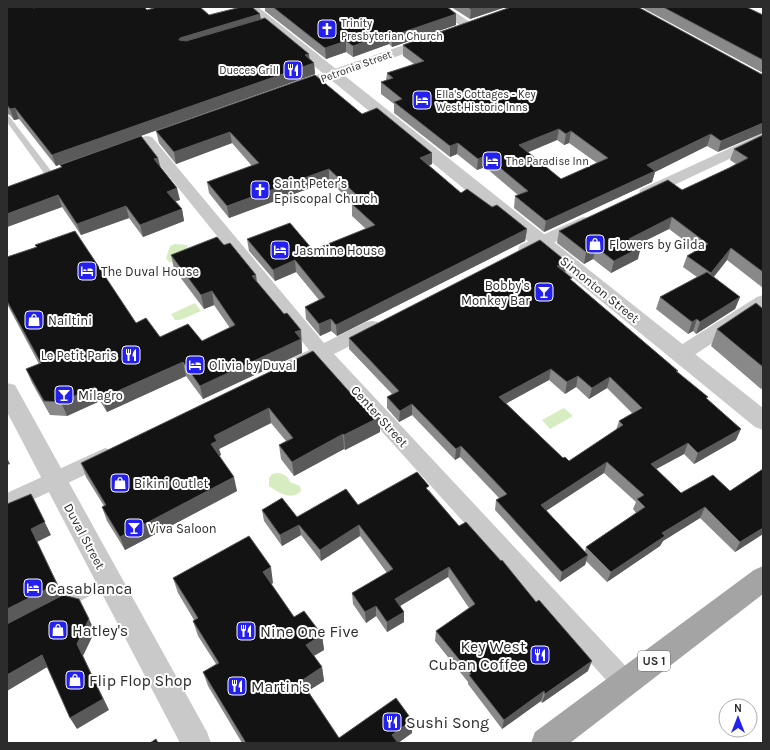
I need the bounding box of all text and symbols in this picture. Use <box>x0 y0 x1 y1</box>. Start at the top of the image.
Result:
place label: Trinity Presbyterian Church <box>341 17 443 43</box>
church icon: Trinity Presbyterian Church <box>316 18 338 40</box>
street label: Petronia Street <box>319 48 393 85</box>
restaurant icon: Dueces Grill <box>282 59 304 81</box>
place label: Dueces Grill <box>219 64 279 77</box>
place label: Ella's Cottages - Key West Historic Inns <box>436 88 536 114</box>
hotel icon: Ella's Cottages - Key West Historic Inns <box>411 89 433 111</box>
hotel icon: The Paradise Inn <box>481 150 503 172</box>
place label: The Paradise Inn <box>506 155 589 168</box>
place label: Saint Peter's Episcopal Church <box>274 176 378 206</box>
church icon: Saint Peter's Episcopal Church <box>249 179 271 201</box>
shop icon: Flowers by Gilda <box>584 233 606 255</box>
place label: Flowers by Gilda <box>609 237 705 252</box>
hotel icon: Jasmine House <box>269 239 291 261</box>
place label: Jasmine House <box>294 243 384 258</box>
street label: Simonton Street <box>557 253 642 326</box>
hotel icon: The Duval House <box>76 260 98 282</box>
place label: The Duval House <box>101 264 199 279</box>
place label: Bobby's Monkey Bar <box>461 278 530 308</box>
bar icon: Bobby's Monkey Bar <box>533 281 555 303</box>
shop icon: Nailtini <box>23 309 45 331</box>
place label: Nailtini <box>48 313 92 328</box>
restaurant icon: Le Petit Paris <box>120 344 142 366</box>
place label: Le Petit Paris <box>41 348 117 363</box>
hotel icon: Olivia by Duval <box>184 354 206 376</box>
place label: Olivia by Duval <box>209 358 296 373</box>
street label: Center Street <box>348 383 411 450</box>
bar icon: Milagro <box>53 384 75 406</box>
place label: Milagro <box>78 388 123 403</box>
shop icon: Bikini Outlet <box>109 472 131 494</box>
place label: Bikini Outlet <box>134 476 208 491</box>
street label: Duval Street <box>61 501 108 572</box>
bar icon: Viva Saloon <box>123 517 145 539</box>
place label: Viva Saloon <box>148 521 217 536</box>
hotel icon: Casablanca <box>22 577 44 599</box>
place label: Casablanca <box>47 579 132 598</box>
shop icon: Hatley's <box>47 619 69 641</box>
restaurant icon: Nine One Five <box>235 620 257 642</box>
place label: Hatley's <box>72 621 128 640</box>
place label: Nine One Five <box>260 622 359 641</box>
place label: Key West Cuban Coffee <box>429 637 526 674</box>
restaurant icon: Key West Cuban Coffee <box>529 644 551 666</box>
road number: US 1 <box>638 651 670 671</box>
shop icon: Flip Flop Shop <box>64 669 86 691</box>
place label: Flip Flop Shop <box>89 671 192 690</box>
restaurant icon: Martin's <box>226 675 248 697</box>
place label: Martin's <box>251 677 310 696</box>
north arrow <box>718 698 758 738</box>
text: N <box>734 702 742 715</box>
restaurant icon: Sushi Song <box>381 711 403 733</box>
place label: Sushi Song <box>406 713 489 732</box>

